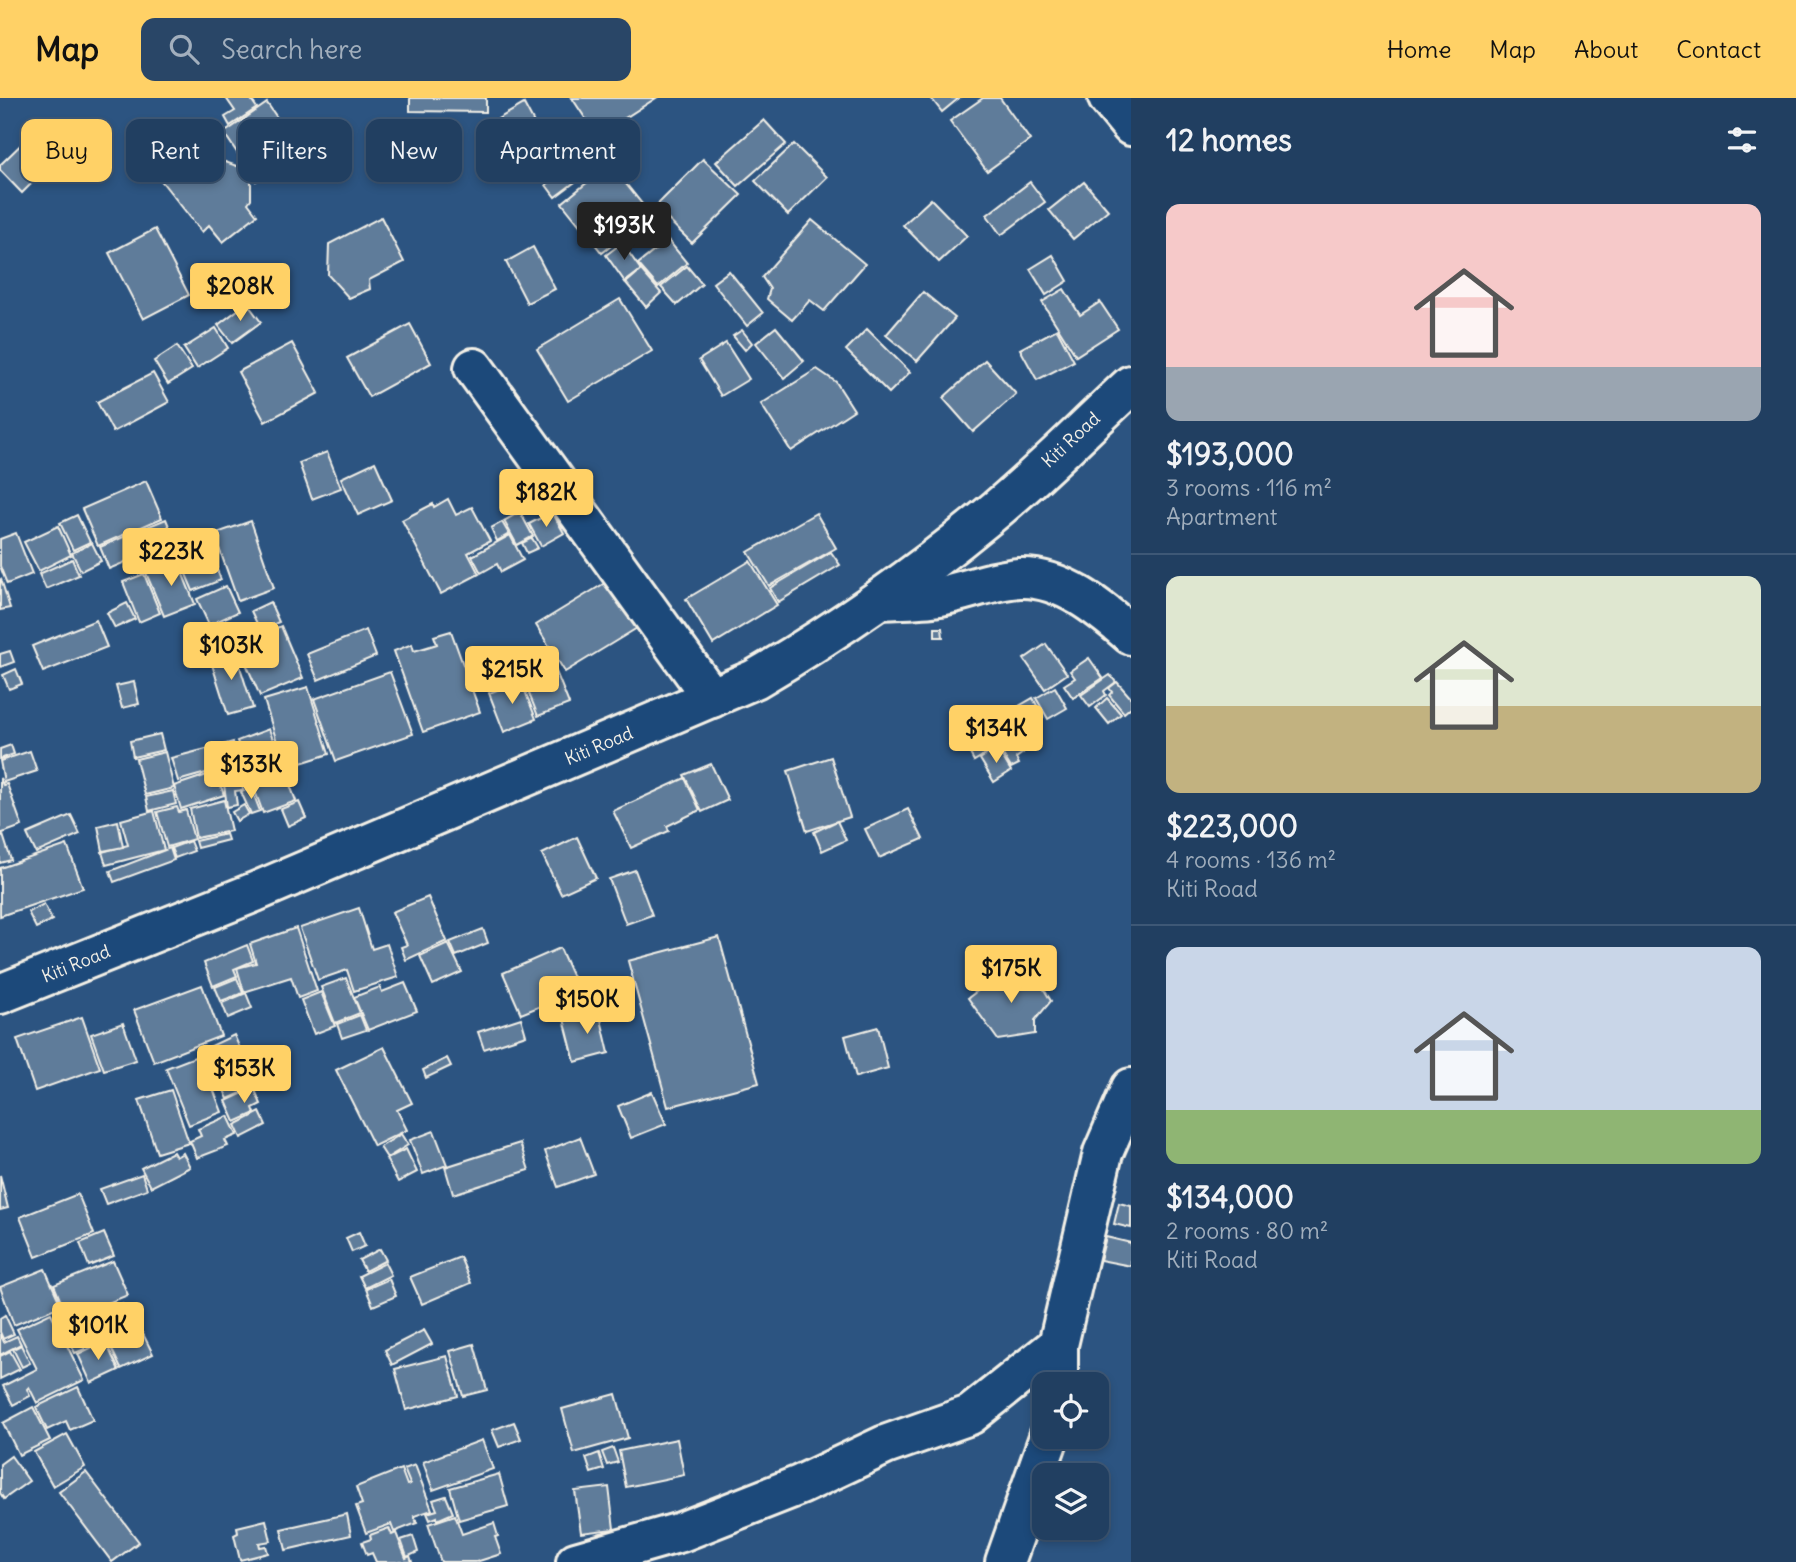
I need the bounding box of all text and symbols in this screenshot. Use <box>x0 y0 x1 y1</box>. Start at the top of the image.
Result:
search box <box>141 18 631 81</box>
text: Map <box>35 28 99 70</box>
icon: search <box>165 30 203 68</box>
text: Search here <box>221 33 362 66</box>
text: Home <box>1387 34 1451 64</box>
text: Map <box>1489 34 1536 64</box>
text: About <box>1574 34 1638 64</box>
text: Contact <box>1676 34 1761 64</box>
chip: Buy <box>21 119 112 182</box>
chip: Rent <box>126 119 224 182</box>
chip: Filters <box>238 119 352 182</box>
chip: New <box>366 119 462 182</box>
chip: Apartment <box>476 119 640 182</box>
text: 12 homes <box>1166 121 1292 159</box>
icon: filters <box>1723 121 1761 159</box>
pin: $193K <box>575 202 673 262</box>
text: $193K <box>593 210 655 239</box>
icon: home <box>1401 250 1527 376</box>
pin: $208K <box>191 264 289 323</box>
text: $208K <box>206 271 274 300</box>
street label: Kiti Road <box>1037 406 1105 473</box>
text: $193,000 <box>1166 435 1294 473</box>
pin: $182K <box>497 470 595 529</box>
text: 3 rooms · 116 m² <box>1166 473 1332 502</box>
text: $182K <box>515 477 577 506</box>
text: Apartment <box>1166 502 1278 531</box>
pin: $223K <box>122 528 220 588</box>
text: $223K <box>138 536 204 565</box>
pin: $103K <box>182 622 280 682</box>
icon: home <box>1401 622 1527 748</box>
text: $103K <box>199 630 263 659</box>
pin: $215K <box>463 646 561 706</box>
text: $215K <box>481 654 543 683</box>
pin: $134K <box>947 706 1045 765</box>
text: $134K <box>965 713 1027 742</box>
street label: Kiti Road <box>561 721 637 770</box>
pin: $133K <box>202 742 300 801</box>
text: $133K <box>220 749 282 778</box>
text: $223,000 <box>1166 807 1298 845</box>
text: 4 rooms · 136 m² <box>1166 845 1336 874</box>
text: Kiti Road <box>1166 874 1258 903</box>
street label: Kiti Road <box>38 939 114 988</box>
pin: $175K <box>962 946 1060 1005</box>
text: $175K <box>981 953 1041 982</box>
pin: $150K <box>538 976 636 1036</box>
text: $150K <box>555 984 619 1013</box>
icon: home <box>1401 993 1527 1119</box>
pin: $153K <box>195 1046 293 1105</box>
text: $153K <box>213 1053 275 1082</box>
text: $134,000 <box>1166 1178 1294 1216</box>
text: 2 rooms · 80 m² <box>1166 1216 1328 1245</box>
text: Kiti Road <box>1166 1245 1258 1274</box>
pin: $101K <box>49 1302 147 1362</box>
text: $101K <box>68 1310 128 1339</box>
map controls <box>1032 1372 1109 1540</box>
button: locate <box>1032 1372 1109 1449</box>
button: layers <box>1032 1463 1109 1540</box>

